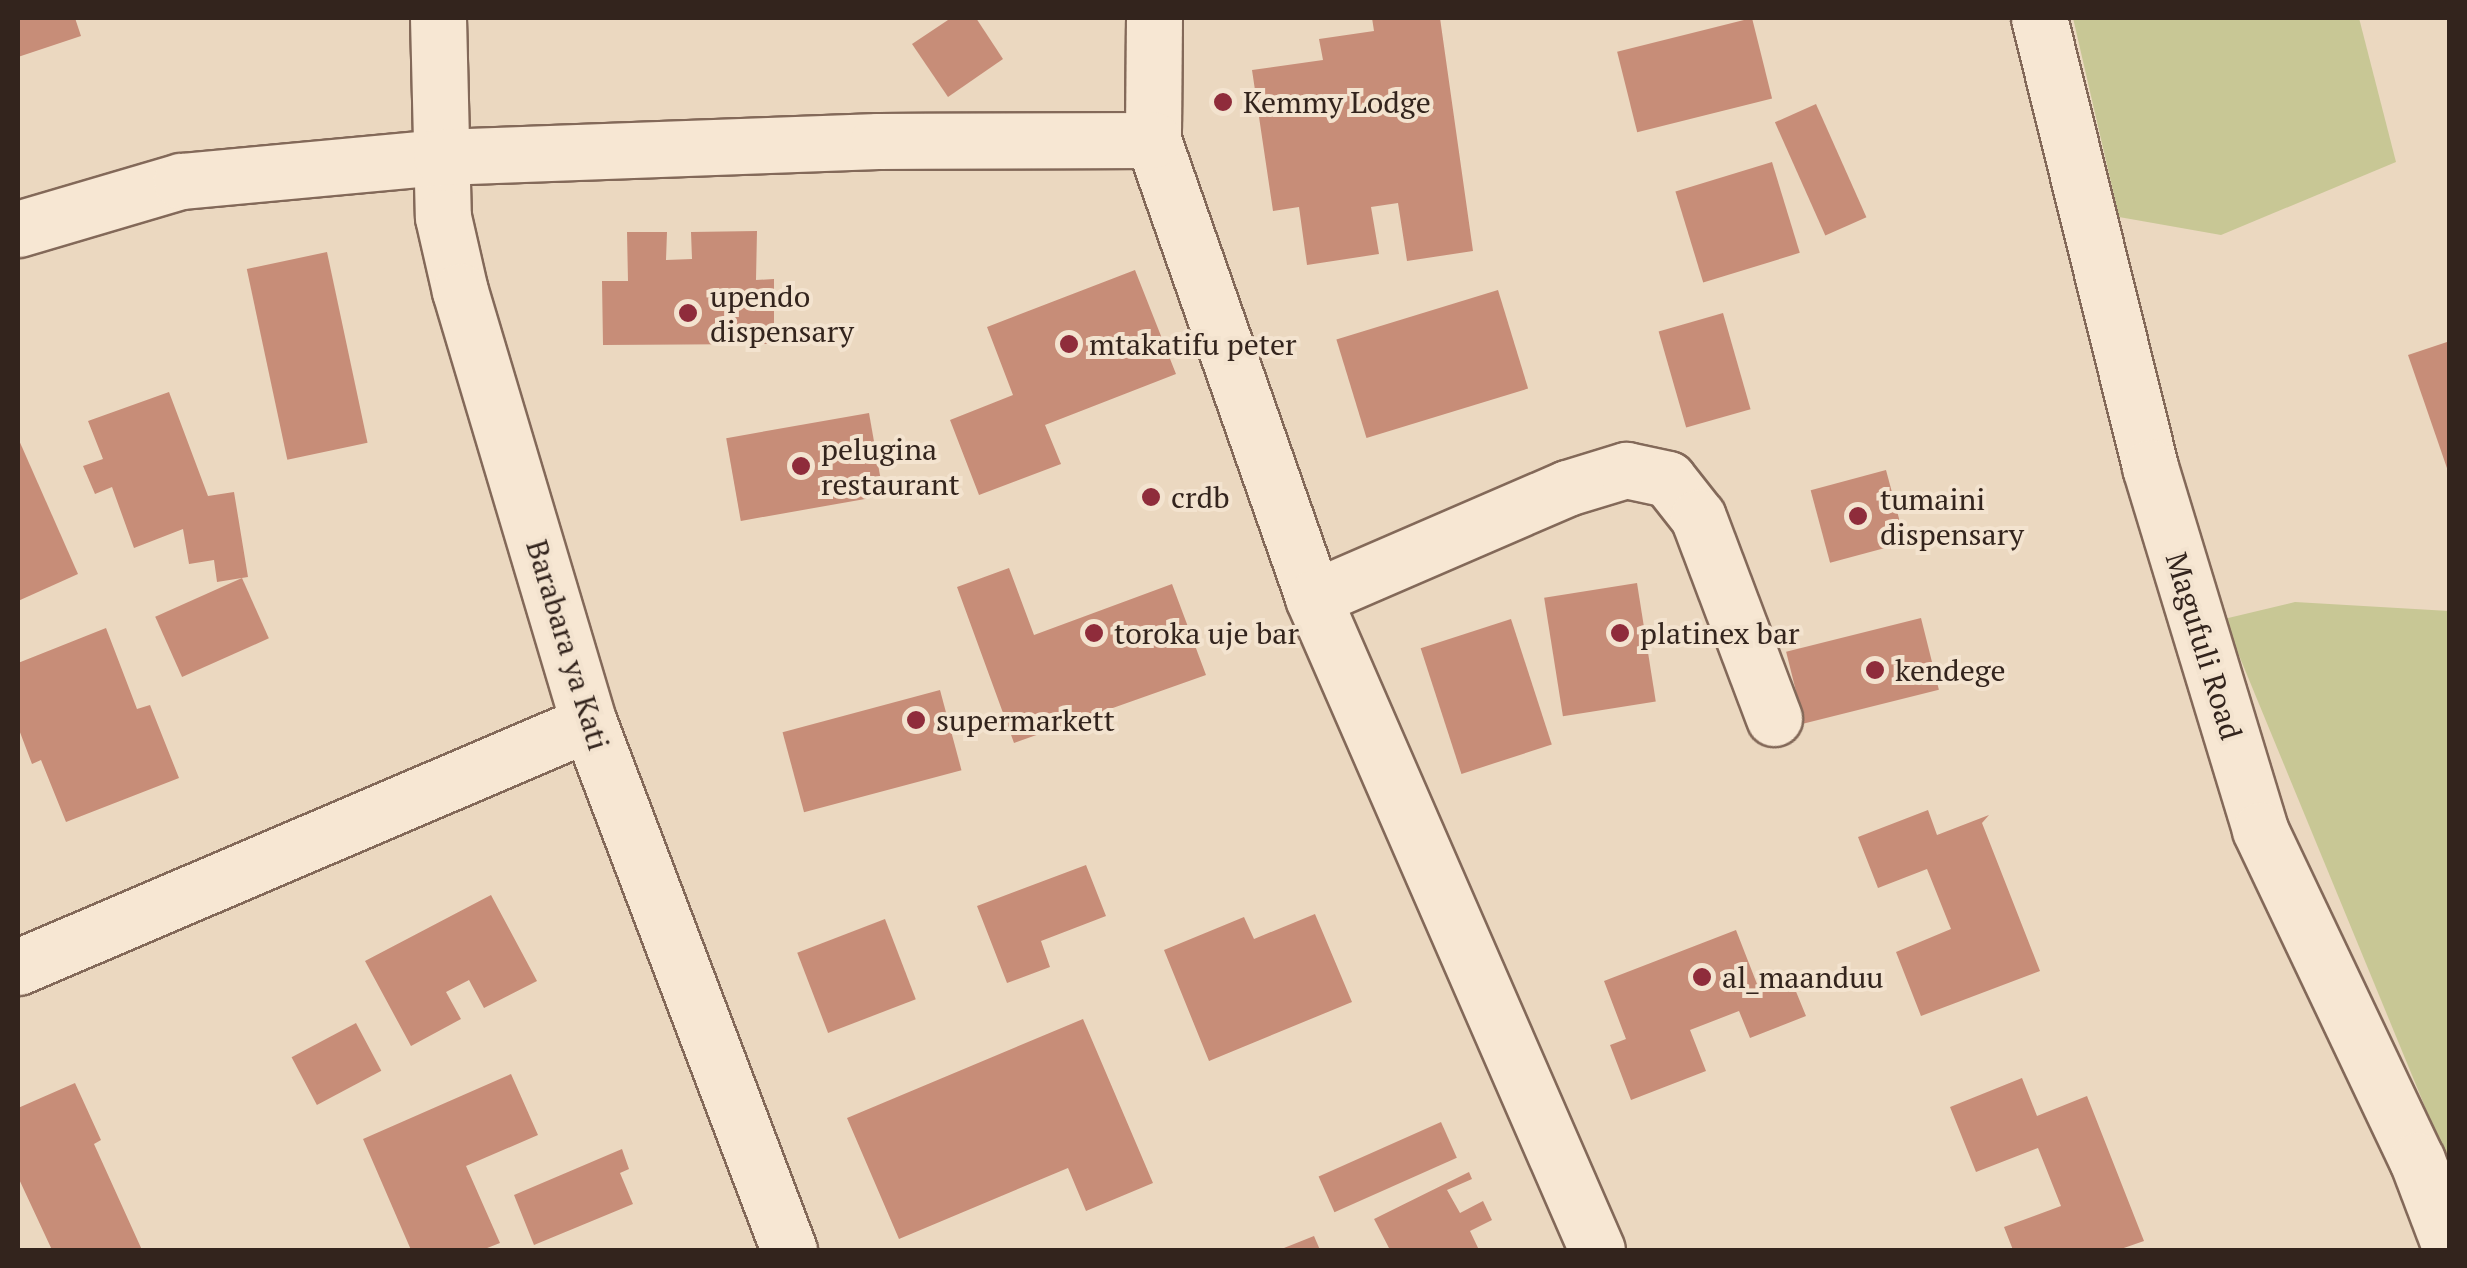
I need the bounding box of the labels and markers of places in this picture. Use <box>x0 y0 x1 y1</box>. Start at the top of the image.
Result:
place label: Kemmy Lodge <box>1243 84 1431 120</box>
marker: Kemmy Lodge <box>1212 91 1234 113</box>
place label: upendo dispensary <box>710 278 854 348</box>
marker: upendo dispensary <box>675 300 701 326</box>
place label: mtakatifu peter <box>1089 326 1297 362</box>
marker: mtakatifu peter <box>1058 333 1080 355</box>
place label: pelugina restaurant <box>821 431 960 502</box>
marker: pelugina restaurant <box>790 455 812 477</box>
place label: crdb <box>1171 479 1229 515</box>
place label: tumaini dispensary <box>1880 481 2024 552</box>
marker: crdb <box>1140 486 1162 508</box>
marker: tumaini dispensary <box>1845 503 1871 529</box>
place label: toroka uje bar <box>1114 615 1299 651</box>
place label: platinex bar <box>1640 615 1800 651</box>
marker: toroka uje bar <box>1083 622 1105 644</box>
marker: platinex bar <box>1609 622 1631 644</box>
place label: kendege <box>1895 652 2006 688</box>
marker: kendege <box>1864 659 1886 681</box>
place label: supermarkett <box>936 702 1115 738</box>
marker: supermarkett <box>905 709 927 731</box>
place label: al_maanduu <box>1722 959 1884 995</box>
marker: al_maanduu <box>1691 966 1713 988</box>

